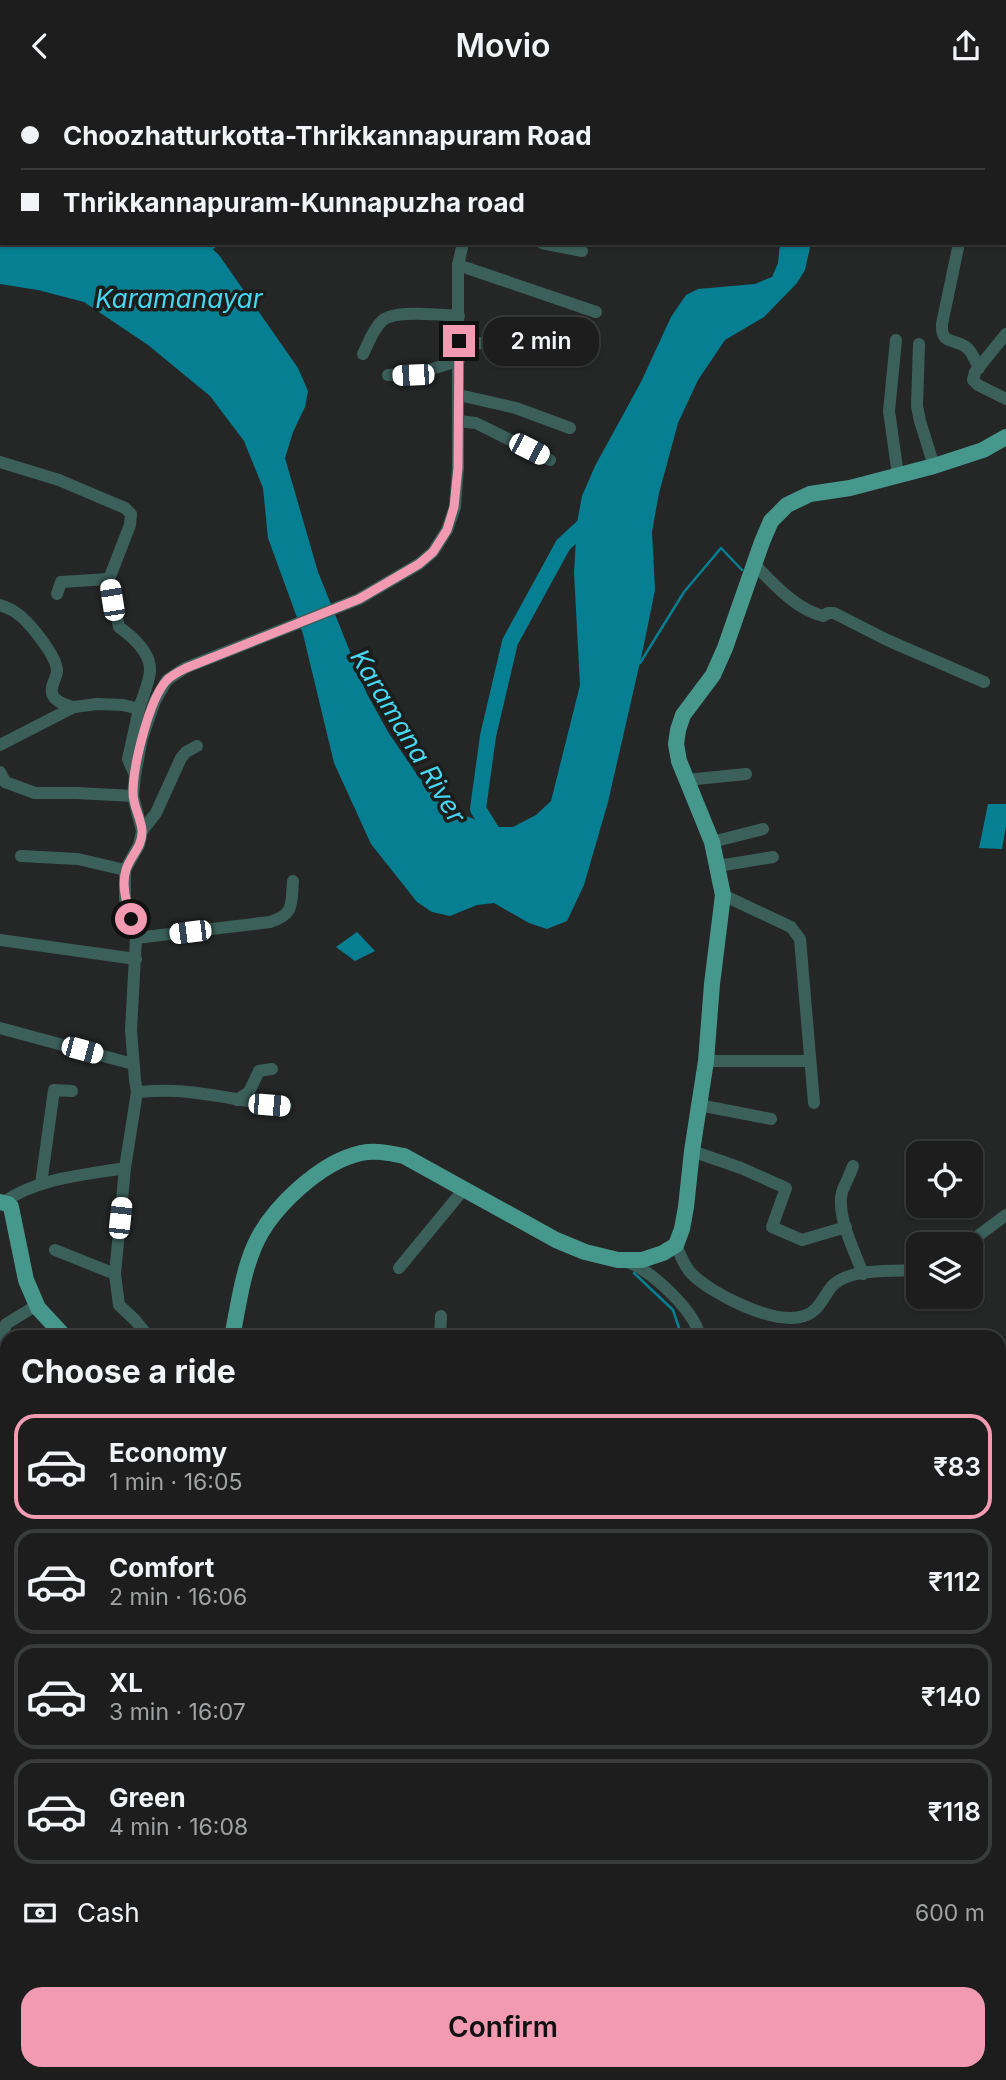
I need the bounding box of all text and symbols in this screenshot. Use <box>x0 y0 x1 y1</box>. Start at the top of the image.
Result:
text: Movio <box>455 26 551 65</box>
icon: back <box>21 27 59 65</box>
icon: share <box>947 27 985 65</box>
text: Choozhatturkotta-Thrikkannapuram Road <box>63 120 592 151</box>
text: Thrikkannapuram-Kunnapuzha road <box>63 187 525 218</box>
water label: Karamanayar <box>95 283 264 314</box>
callout: 2 min <box>484 317 599 365</box>
route end <box>443 325 475 357</box>
text: 2 min <box>511 327 571 355</box>
car <box>392 364 435 386</box>
car <box>506 430 553 468</box>
car <box>99 578 126 622</box>
water label: Karamana River <box>344 643 473 829</box>
route start <box>115 903 147 935</box>
car <box>168 919 213 945</box>
car <box>59 1034 106 1066</box>
car <box>248 1093 291 1117</box>
map controls <box>906 1141 983 1309</box>
button: locate <box>906 1141 983 1218</box>
car <box>108 1196 133 1240</box>
button: layers <box>906 1232 983 1309</box>
text: Choose a ride <box>21 1352 236 1391</box>
icon: car <box>25 1435 88 1498</box>
text: Economy <box>109 1437 227 1468</box>
text: ₹83 <box>933 1451 981 1482</box>
text: 1 min · 16:05 <box>109 1468 242 1496</box>
icon: car <box>25 1550 88 1613</box>
text: Comfort <box>109 1552 214 1583</box>
text: ₹112 <box>928 1566 981 1597</box>
text: 2 min · 16:06 <box>109 1583 247 1611</box>
icon: car <box>25 1665 88 1728</box>
text: XL <box>109 1667 143 1698</box>
text: ₹140 <box>921 1681 981 1712</box>
text: 3 min · 16:07 <box>109 1698 246 1726</box>
icon: car <box>25 1780 88 1843</box>
text: Green <box>109 1782 186 1813</box>
text: ₹118 <box>928 1796 981 1827</box>
text: 4 min · 16:08 <box>109 1813 248 1841</box>
icon: cash <box>21 1894 59 1932</box>
text: Cash <box>77 1897 140 1928</box>
text: 600 m <box>915 1899 985 1927</box>
button: Confirm <box>21 1987 985 2067</box>

